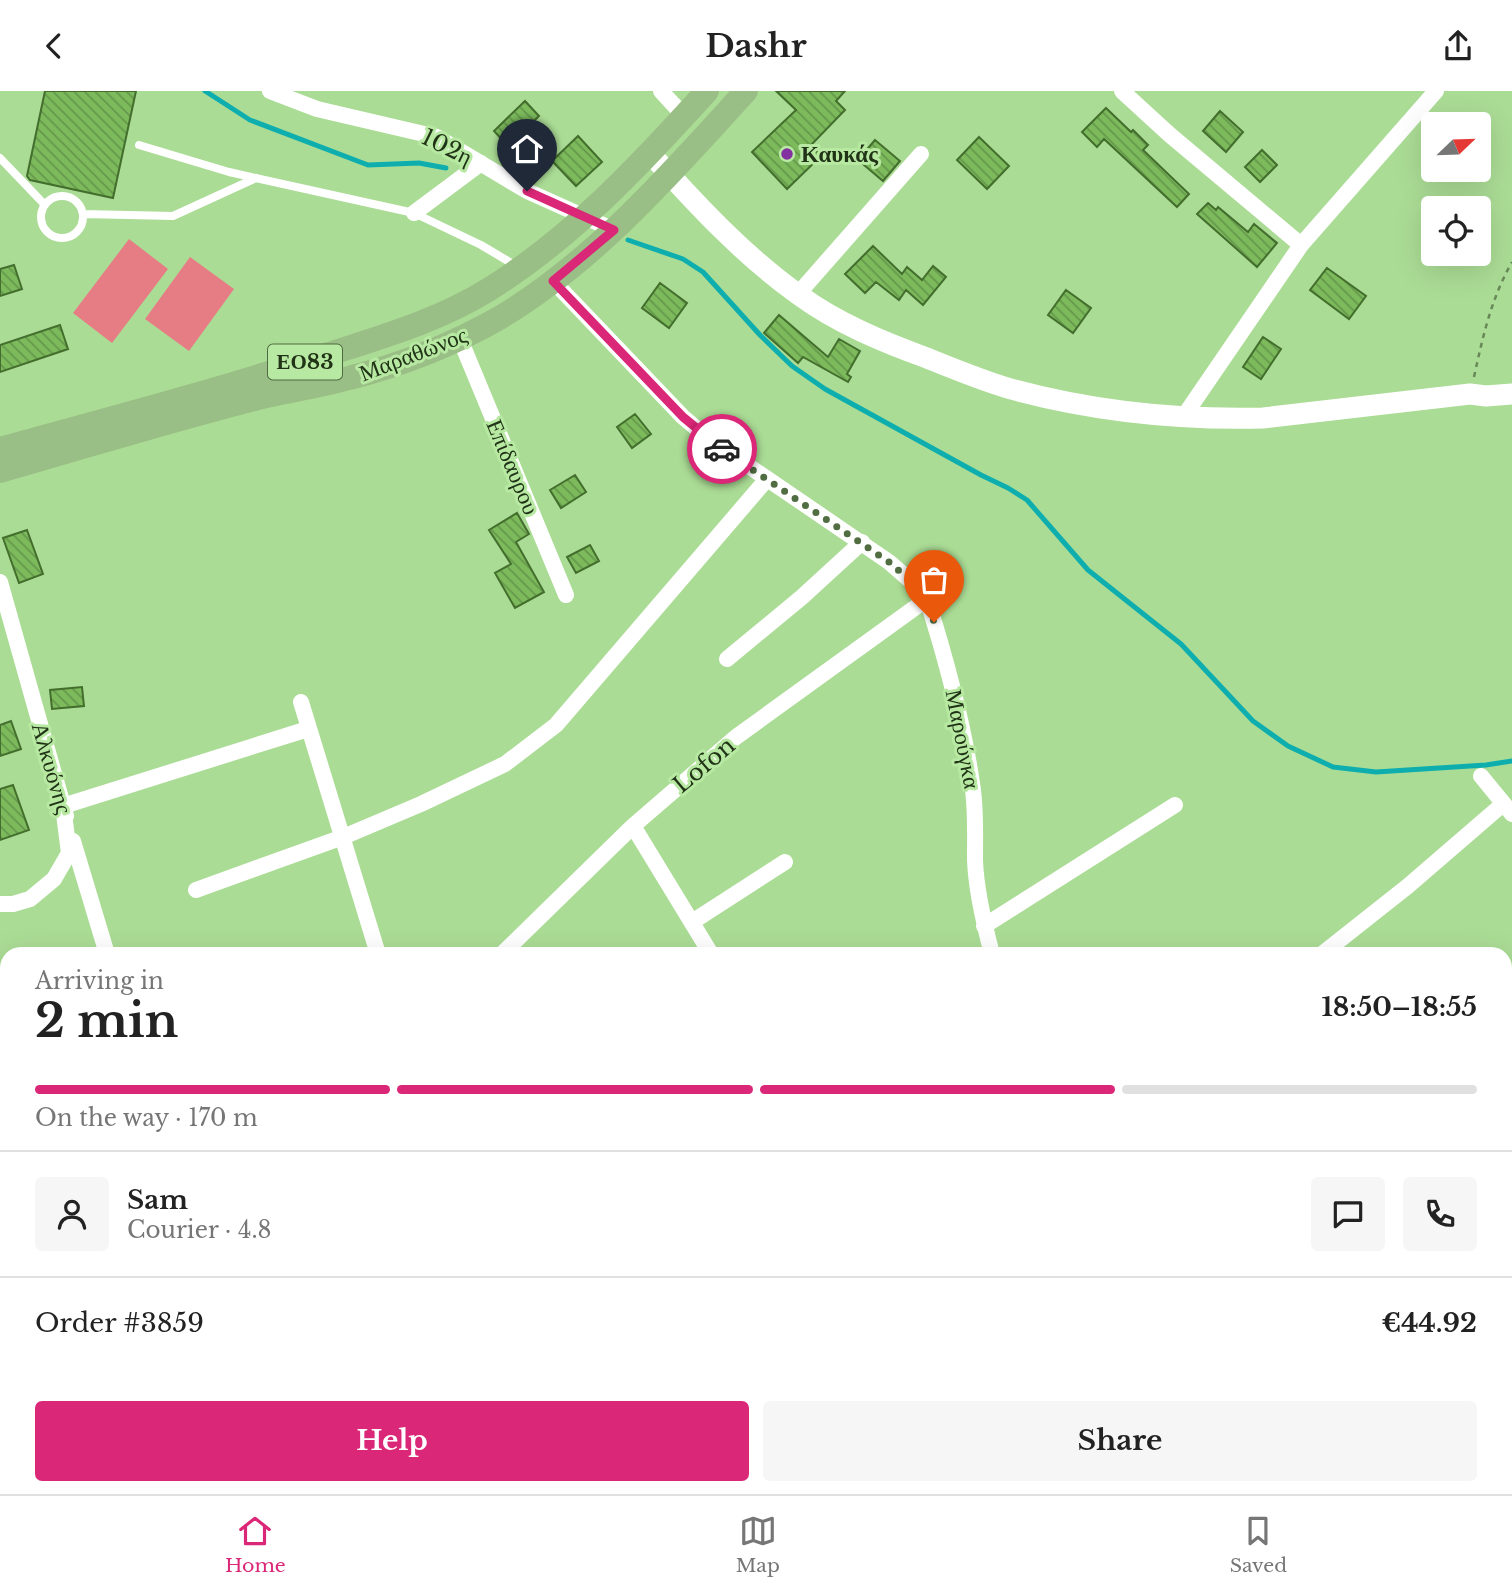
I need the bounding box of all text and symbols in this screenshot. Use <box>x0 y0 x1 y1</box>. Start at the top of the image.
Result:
text: Dashr <box>705 26 807 66</box>
icon: back <box>35 27 73 65</box>
icon: share <box>1439 27 1477 65</box>
north arrow <box>1421 112 1491 182</box>
map controls <box>1421 112 1491 266</box>
pin <box>497 119 557 191</box>
street label: 102η <box>417 123 477 171</box>
icon: home <box>508 130 546 168</box>
place label: Καυκάς <box>801 140 878 168</box>
marker: Καυκάς <box>779 146 795 162</box>
button: locate <box>1421 196 1491 266</box>
street label: Μαραθώνος <box>355 321 471 387</box>
road number: ΕΟ83 <box>268 345 342 379</box>
courier <box>687 414 757 484</box>
street label: Επίδαυρου <box>480 415 546 519</box>
icon: car <box>703 430 741 468</box>
pin <box>904 550 964 622</box>
icon: bag <box>915 561 953 599</box>
street label: Μαρούγκα <box>940 687 986 791</box>
street label: Αλκυόνης <box>26 719 78 817</box>
street label: Lofon <box>667 731 741 799</box>
text: Arriving in <box>35 967 164 995</box>
text: 18:50–18:55 <box>1322 991 1477 1023</box>
text: 2 min <box>35 992 178 1049</box>
text: On the way · 170 m <box>35 1104 258 1132</box>
button: person <box>35 1177 109 1251</box>
button: chat <box>1311 1177 1385 1251</box>
button: phone <box>1403 1177 1477 1251</box>
text: Sam <box>127 1184 188 1216</box>
text: Courier · 4.8 <box>127 1216 272 1244</box>
text: Order #3859 <box>35 1307 204 1339</box>
text: €44.92 <box>1381 1307 1477 1339</box>
button: Help <box>35 1401 749 1481</box>
button: Share <box>763 1401 1477 1481</box>
tab: Home <box>225 1512 286 1577</box>
tab: Map <box>736 1512 780 1577</box>
tab: Saved <box>1230 1512 1287 1577</box>

